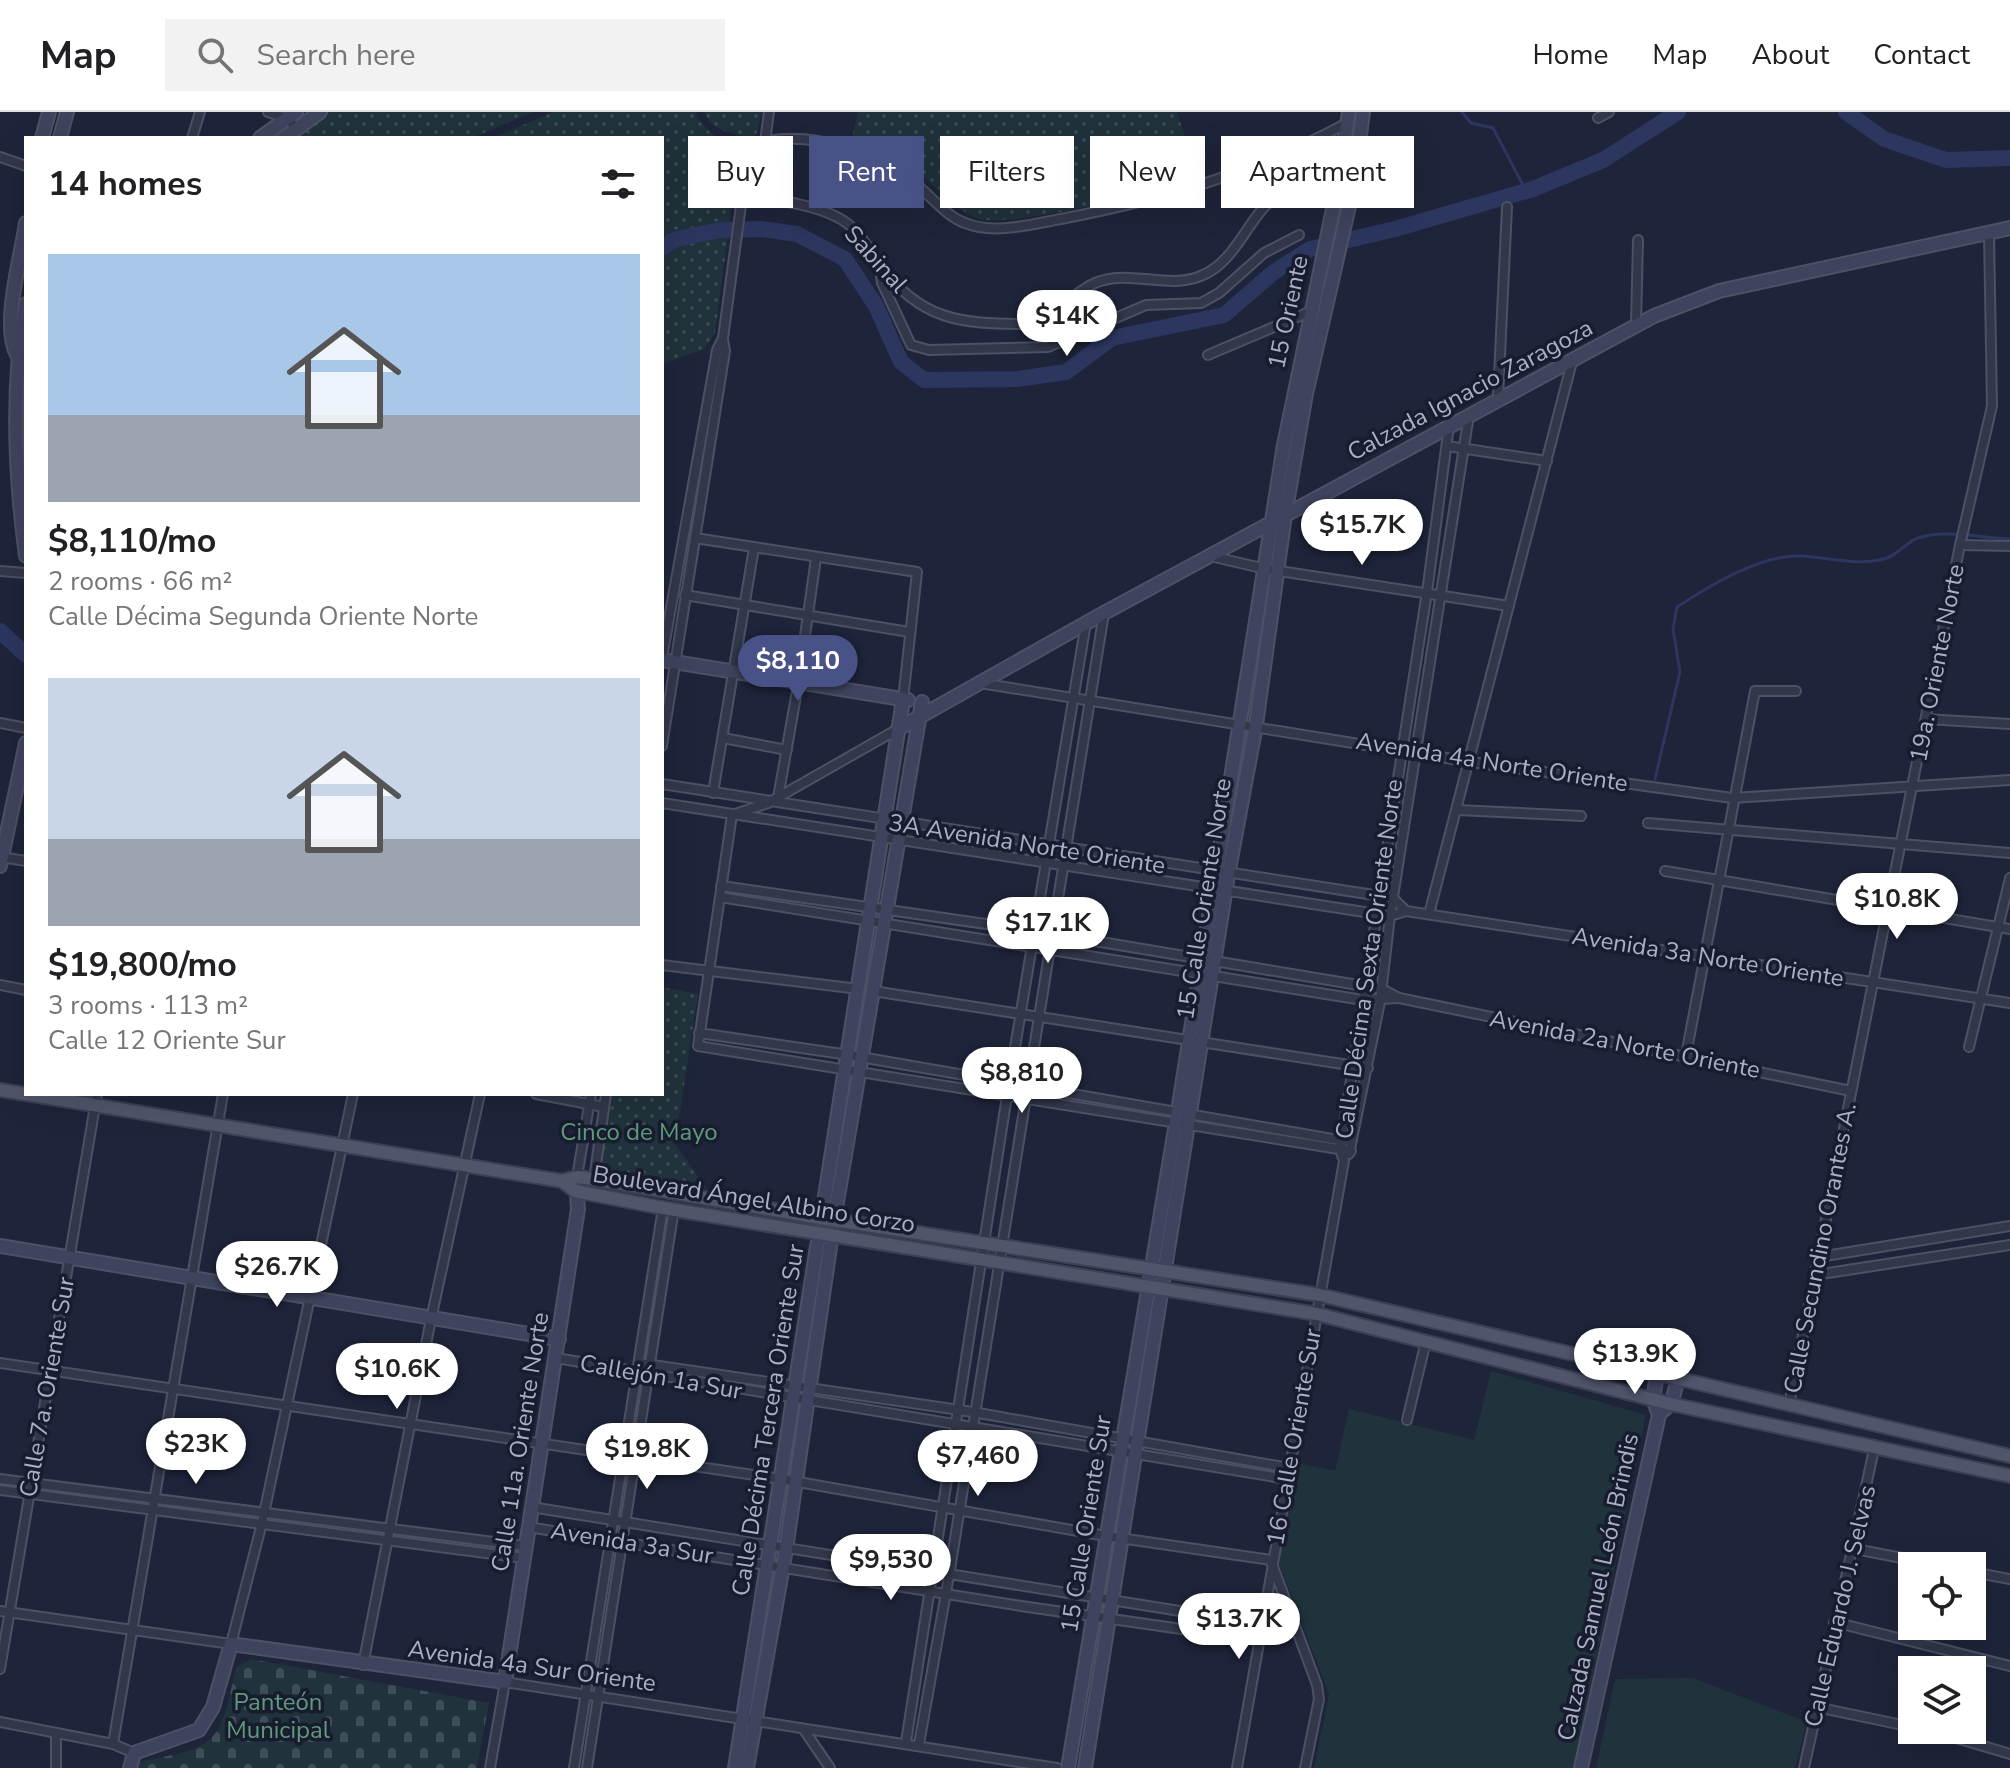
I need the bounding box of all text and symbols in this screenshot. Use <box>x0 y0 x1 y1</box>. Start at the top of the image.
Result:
search box <box>165 19 725 91</box>
text: Map <box>40 30 117 81</box>
icon: search <box>193 33 237 77</box>
text: Search here <box>257 35 416 76</box>
text: Home <box>1533 36 1608 74</box>
text: Map <box>1652 36 1707 74</box>
text: About <box>1751 36 1829 74</box>
text: Contact <box>1873 36 1970 74</box>
chip: Buy <box>688 136 793 208</box>
chip: Rent <box>809 136 924 208</box>
chip: Filters <box>940 136 1074 208</box>
chip: New <box>1090 136 1205 208</box>
chip: Apartment <box>1221 136 1414 208</box>
text: 14 homes <box>48 161 202 207</box>
icon: filters <box>596 162 640 206</box>
street label: Sabinal <box>837 218 915 300</box>
street label: 15 Oriente <box>1260 252 1316 372</box>
pin: $14K <box>1020 290 1114 358</box>
text: $14K <box>1035 298 1099 333</box>
icon: home <box>272 306 416 450</box>
street label: Calzada Ignacio Zaragoza <box>1342 312 1598 468</box>
pin: $15.7K <box>1297 499 1427 567</box>
text: $15.7K <box>1319 507 1405 542</box>
text: $8,110/mo <box>48 518 216 564</box>
street label: 19a. Oriente Norte <box>1902 561 1972 765</box>
text: 2 rooms · 66 m² <box>48 564 232 599</box>
text: Calle Décima Segunda Oriente Norte <box>48 599 478 634</box>
pin: $8,110 <box>733 635 863 703</box>
text: $8,110 <box>756 643 840 678</box>
street label: Avenida 4a Norte Oriente <box>1354 725 1630 799</box>
icon: home <box>272 730 416 874</box>
street label: 15 Calle Oriente Norte <box>1169 776 1239 1022</box>
street label: Calle Décima Sexta Oriente Norte <box>1328 777 1410 1141</box>
street label: 3A Avenida Norte Oriente <box>886 806 1168 882</box>
pin: $10.8K <box>1832 873 1962 941</box>
text: $10.8K <box>1854 881 1940 916</box>
pin: $17.1K <box>983 897 1113 965</box>
text: $17.1K <box>1005 905 1091 940</box>
street label: Avenida 3a Norte Oriente <box>1570 920 1846 994</box>
text: $19,800/mo <box>48 942 237 988</box>
text: 3 rooms · 113 m² <box>48 988 248 1023</box>
street label: Avenida 2a Norte Oriente <box>1487 1002 1763 1086</box>
text: Calle 12 Oriente Sur <box>48 1023 286 1058</box>
pin: $8,810 <box>957 1047 1087 1115</box>
text: $8,810 <box>980 1055 1064 1090</box>
street label: Calle Secundino Orantes A. <box>1776 1100 1864 1396</box>
park label: Cinco de Mayo <box>560 1116 718 1148</box>
street label: Boulevard Ángel Albino Corzo <box>590 1158 918 1240</box>
pin: $26.7K <box>212 1241 342 1309</box>
street label: Calle Décima Tercera Oriente Sur <box>724 1241 812 1598</box>
text: $26.7K <box>234 1249 320 1284</box>
street label: Calle 7a. Oriente Sur <box>12 1274 82 1500</box>
street label: Calle 11a. Oriente Norte <box>484 1310 556 1574</box>
street label: 16 Calle Oriente Sur <box>1259 1326 1329 1548</box>
pin: $13.9K <box>1570 1328 1700 1396</box>
text: $13.9K <box>1592 1336 1678 1371</box>
pin: $10.6K <box>332 1343 462 1411</box>
street label: Callejón 1a Sur <box>577 1347 745 1407</box>
text: $10.6K <box>354 1351 440 1386</box>
street label: 15 Calle Oriente Sur <box>1053 1413 1119 1635</box>
pin: $23K <box>149 1418 243 1486</box>
pin: $19.8K <box>582 1423 712 1491</box>
text: $23K <box>164 1426 228 1461</box>
pin: $7,460 <box>913 1430 1043 1498</box>
street label: Calzada Samuel León Brindis <box>1550 1430 1646 1744</box>
text: $19.8K <box>604 1431 690 1466</box>
text: $7,460 <box>936 1438 1020 1473</box>
street label: Calle Eduardo J. Selvas <box>1797 1482 1883 1730</box>
street label: Avenida 3a Sur <box>549 1514 716 1572</box>
pin: $9,530 <box>826 1534 956 1602</box>
text: $9,530 <box>849 1542 933 1577</box>
map controls <box>1898 1552 1986 1744</box>
button: locate <box>1898 1552 1986 1640</box>
pin: $13.7K <box>1174 1593 1304 1661</box>
text: $13.7K <box>1196 1601 1282 1636</box>
street label: Avenida 4a Sur Oriente <box>406 1633 658 1699</box>
button: layers <box>1898 1656 1986 1744</box>
park label: Panteón Municipal <box>226 1686 330 1746</box>

